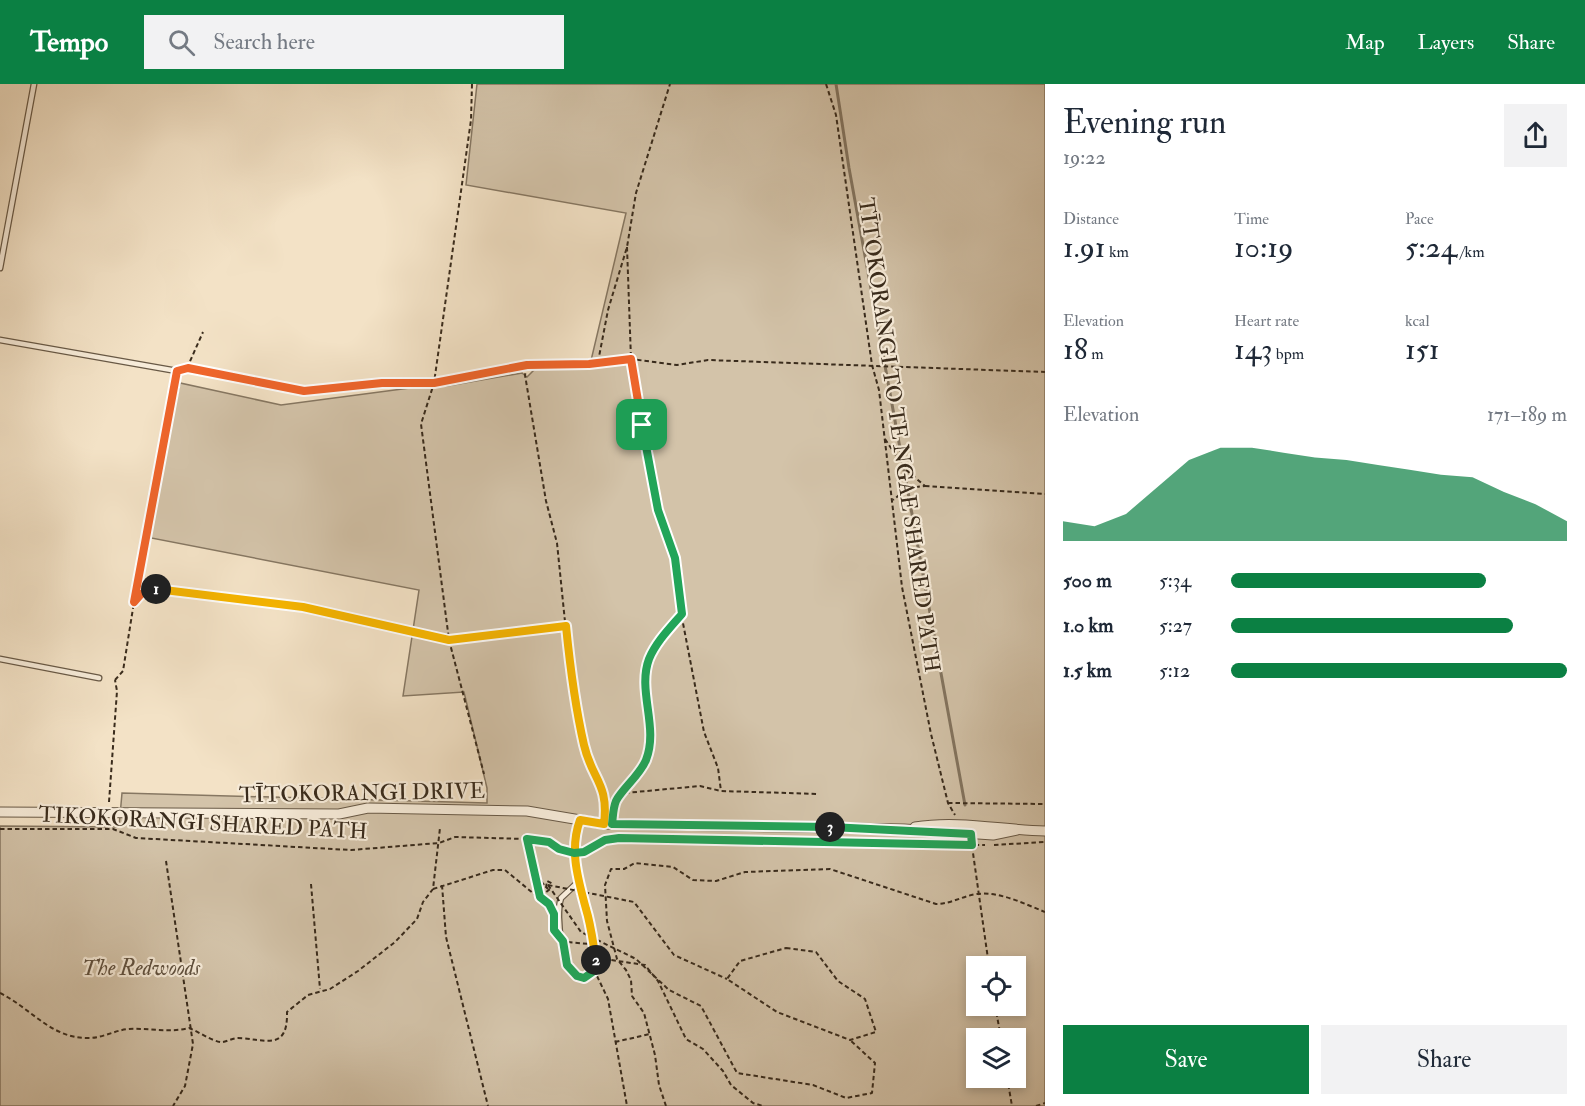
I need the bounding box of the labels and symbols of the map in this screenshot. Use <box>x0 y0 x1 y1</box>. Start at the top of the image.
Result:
street label: TĪTOKORANGI TO TE NGAE SHARED PATH <box>852 196 946 674</box>
pin <box>616 399 667 450</box>
pin: 1 <box>141 574 171 604</box>
street label: TĪTOKORANGI DRIVE <box>239 777 486 809</box>
street label: TIKOKORANGI SHARED PATH <box>38 800 368 846</box>
pin: 3 <box>815 812 845 842</box>
pin: 2 <box>581 945 611 975</box>
park label: The Redwoods <box>82 954 201 982</box>

